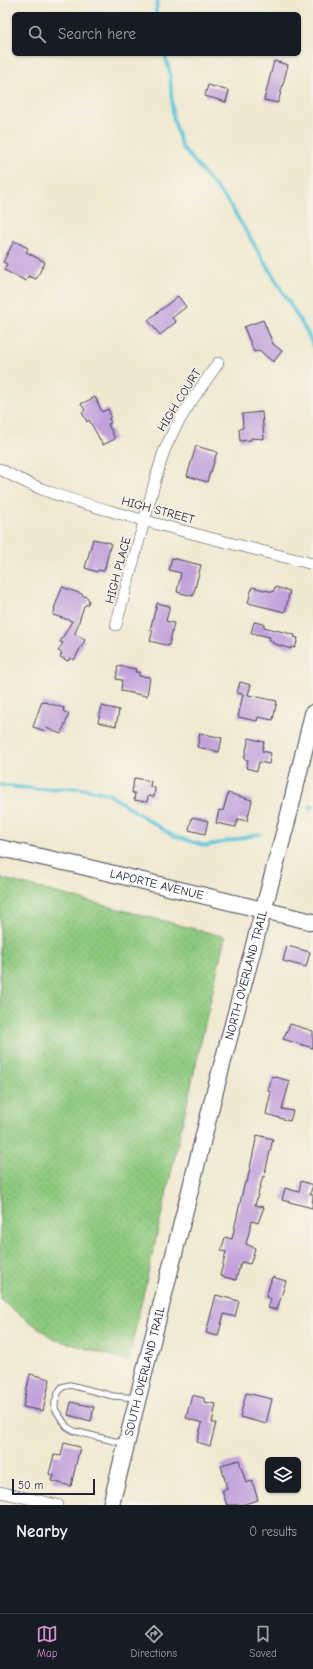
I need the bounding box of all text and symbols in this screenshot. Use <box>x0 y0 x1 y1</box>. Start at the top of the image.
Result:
search box <box>12 12 301 56</box>
icon: search <box>26 23 48 45</box>
text: Search here <box>58 25 136 43</box>
street label: HIGH COURT <box>154 366 204 434</box>
street label: HIGH STREET <box>120 494 197 527</box>
street label: HIGH PLACE <box>102 535 134 605</box>
street label: LAPORTE AVENUE <box>109 866 205 902</box>
street label: NORTH OVERLAND TRAIL <box>222 909 270 1041</box>
street label: SOUTH OVERLAND TRAIL <box>122 1305 168 1438</box>
map controls <box>265 1457 301 1493</box>
button: layers <box>265 1457 301 1493</box>
scale bar <box>12 1477 95 1496</box>
text: 50 m <box>18 1479 43 1492</box>
text: Nearby <box>16 1522 67 1541</box>
text: 0 results <box>249 1524 297 1539</box>
tab: Map <box>36 1623 58 1660</box>
tab: Directions <box>130 1623 177 1660</box>
tab: Saved <box>249 1623 277 1660</box>

